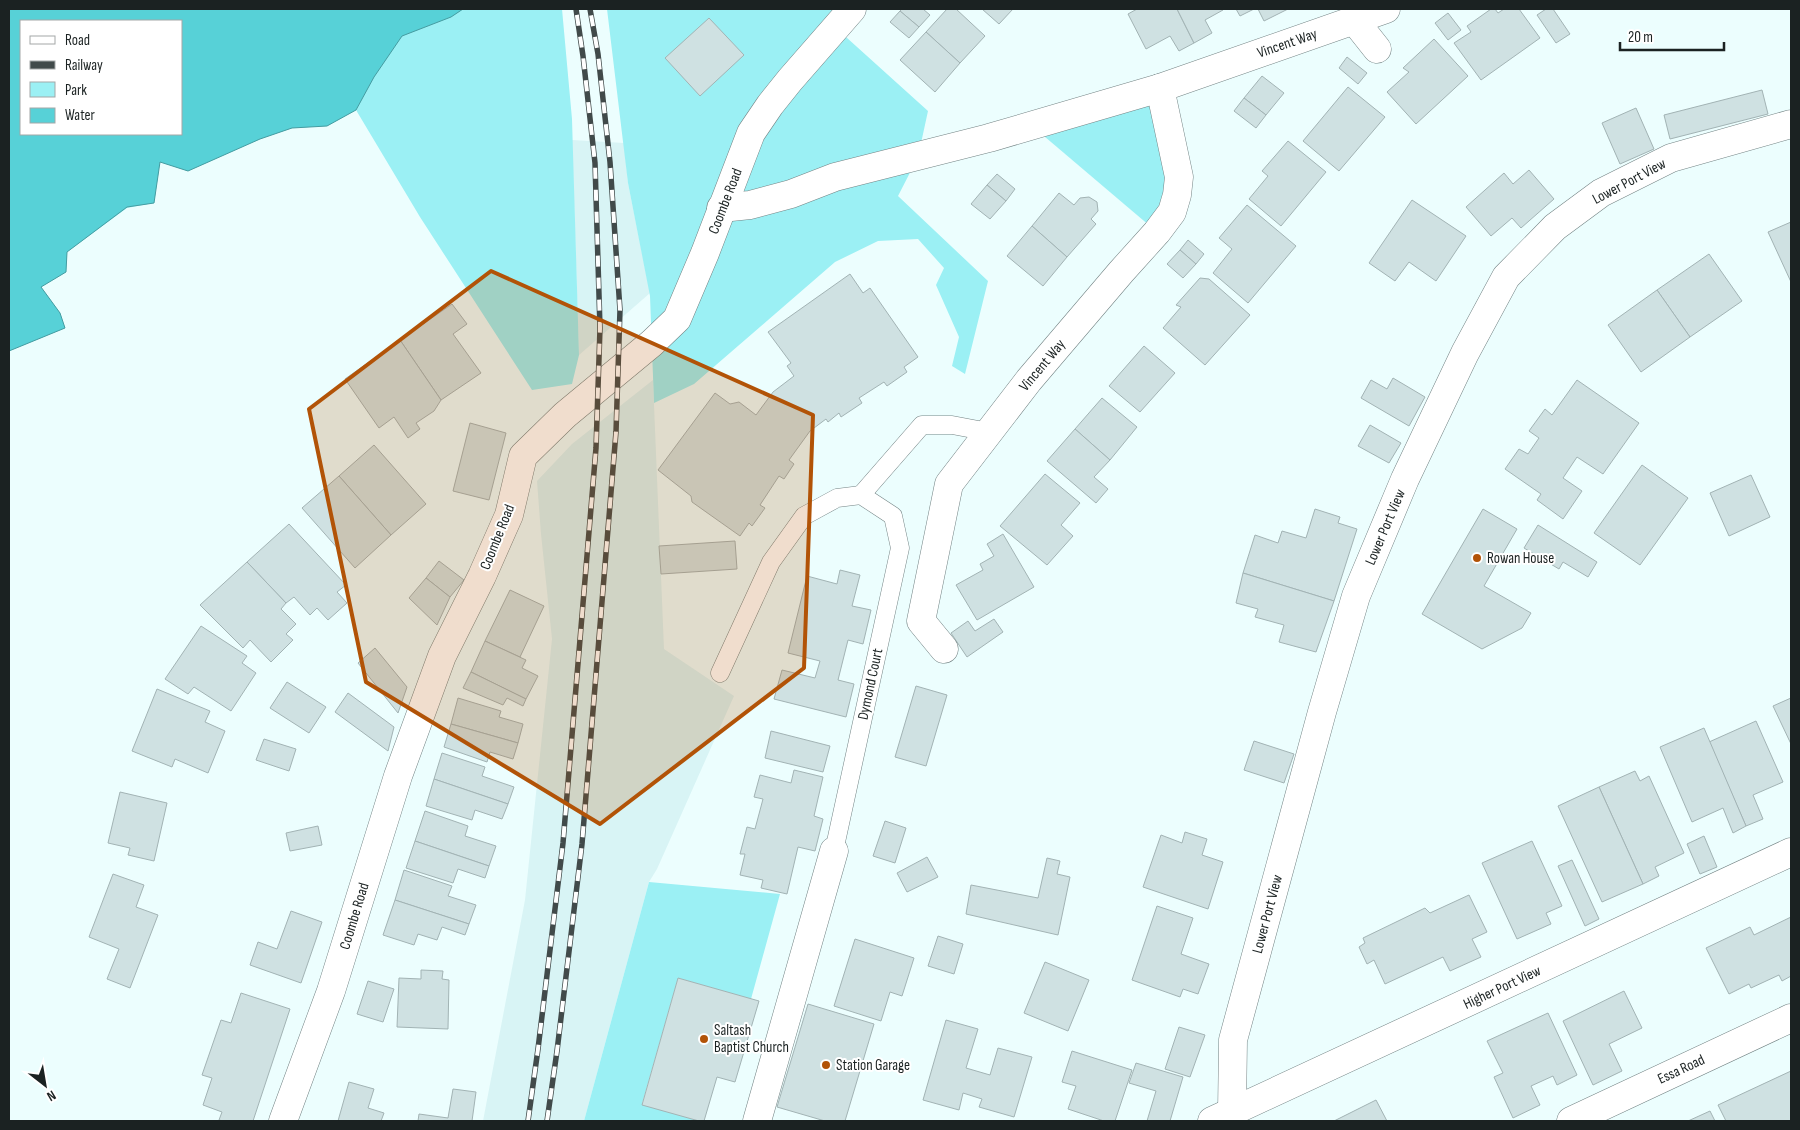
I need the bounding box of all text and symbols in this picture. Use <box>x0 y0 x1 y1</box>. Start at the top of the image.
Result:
legend <box>20 20 182 135</box>
scale bar <box>1620 20 1724 52</box>
street label: Vincent Way <box>1255 24 1320 63</box>
text: 20 m <box>1628 28 1653 47</box>
text: Road <box>65 31 90 50</box>
text: Railway <box>65 56 103 75</box>
text: Park <box>65 81 87 100</box>
text: Water <box>65 106 96 125</box>
street label: Lower Port View <box>1589 154 1670 209</box>
street label: Coombe Road <box>704 166 747 237</box>
street label: Vincent Way <box>1015 335 1070 395</box>
street label: Lower Port View <box>1361 486 1410 568</box>
street label: Coombe Road <box>476 502 519 573</box>
place label: Rowan House <box>1487 549 1554 568</box>
marker: Rowan House <box>1471 552 1483 564</box>
street label: Dymond Court <box>854 646 887 722</box>
street label: Lower Port View <box>1248 872 1287 956</box>
street label: Coombe Road <box>335 880 374 952</box>
street label: Higher Port View <box>1460 961 1545 1014</box>
place label: Saltash Baptist Church <box>714 1021 789 1057</box>
marker: Saltash Baptist Church <box>698 1033 710 1045</box>
street label: Essa Road <box>1655 1050 1708 1089</box>
place label: Station Garage <box>836 1056 910 1075</box>
marker: Station Garage <box>820 1059 832 1071</box>
north arrow <box>20 1060 70 1110</box>
text: N <box>44 1087 59 1105</box>

